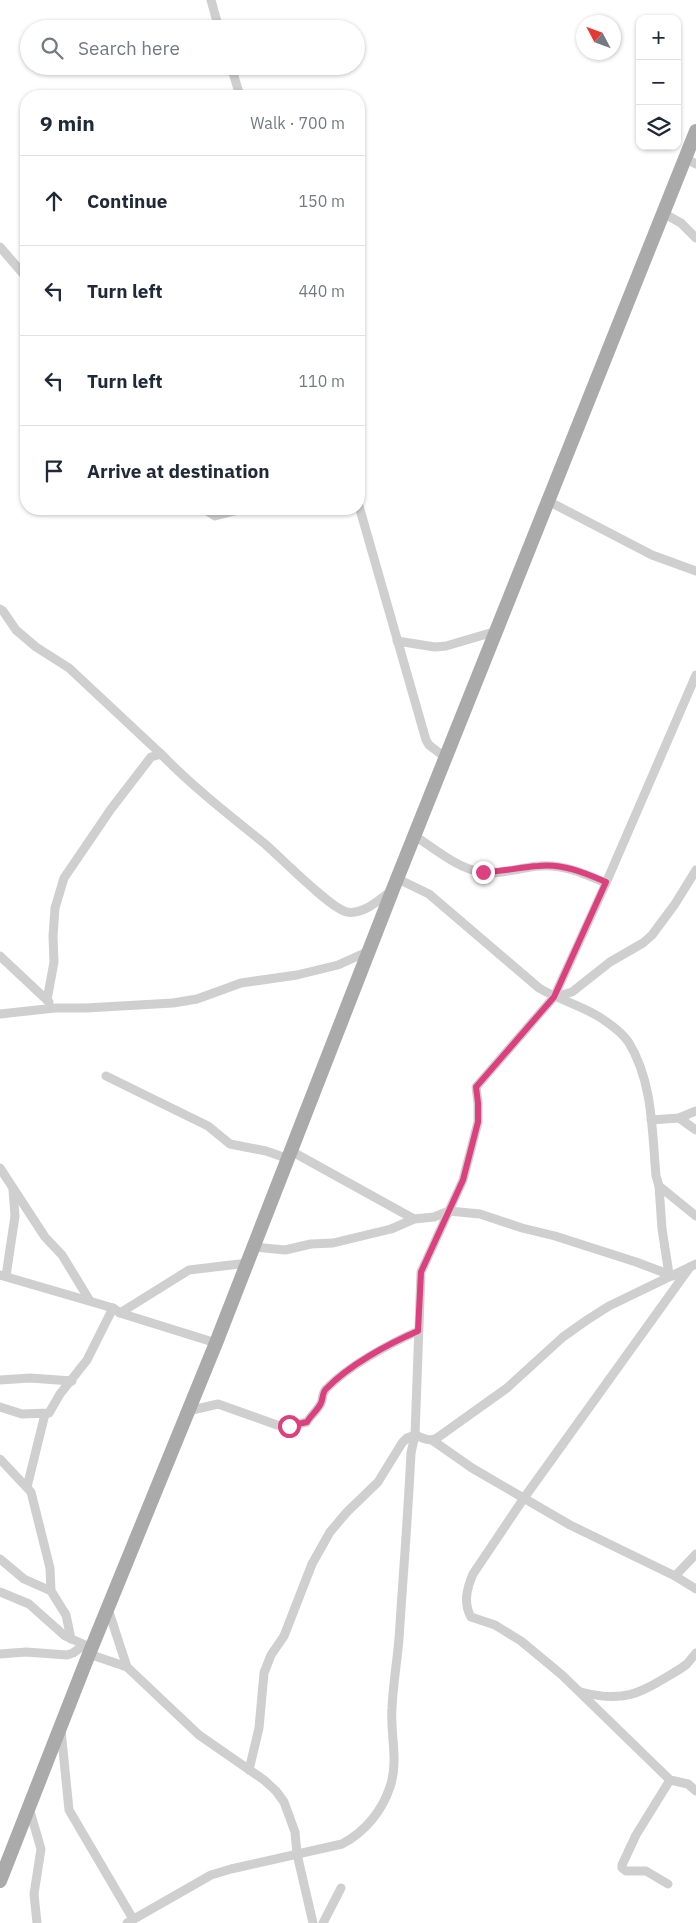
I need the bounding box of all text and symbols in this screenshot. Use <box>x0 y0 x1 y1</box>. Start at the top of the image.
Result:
north arrow <box>576 15 621 60</box>
map controls <box>636 15 681 150</box>
button: + <box>636 15 681 60</box>
search box <box>20 20 365 75</box>
icon: search <box>38 34 66 62</box>
text: Search here <box>78 36 180 60</box>
button: − <box>636 60 681 105</box>
button: layers <box>636 105 681 150</box>
text: 9 min <box>40 109 95 137</box>
text: Walk · 700 m <box>250 113 345 133</box>
icon: ahead <box>40 187 68 215</box>
text: Continue <box>87 189 167 213</box>
text: 150 m <box>298 191 345 211</box>
icon: left <box>40 277 68 305</box>
text: Turn left <box>87 279 163 303</box>
text: 440 m <box>298 281 345 301</box>
icon: left <box>40 367 68 395</box>
text: Turn left <box>87 369 163 393</box>
text: 110 m <box>298 371 345 391</box>
icon: arrive <box>40 457 68 485</box>
text: Arrive at destination <box>87 459 270 483</box>
route end <box>472 861 495 884</box>
route start <box>278 1415 301 1438</box>

